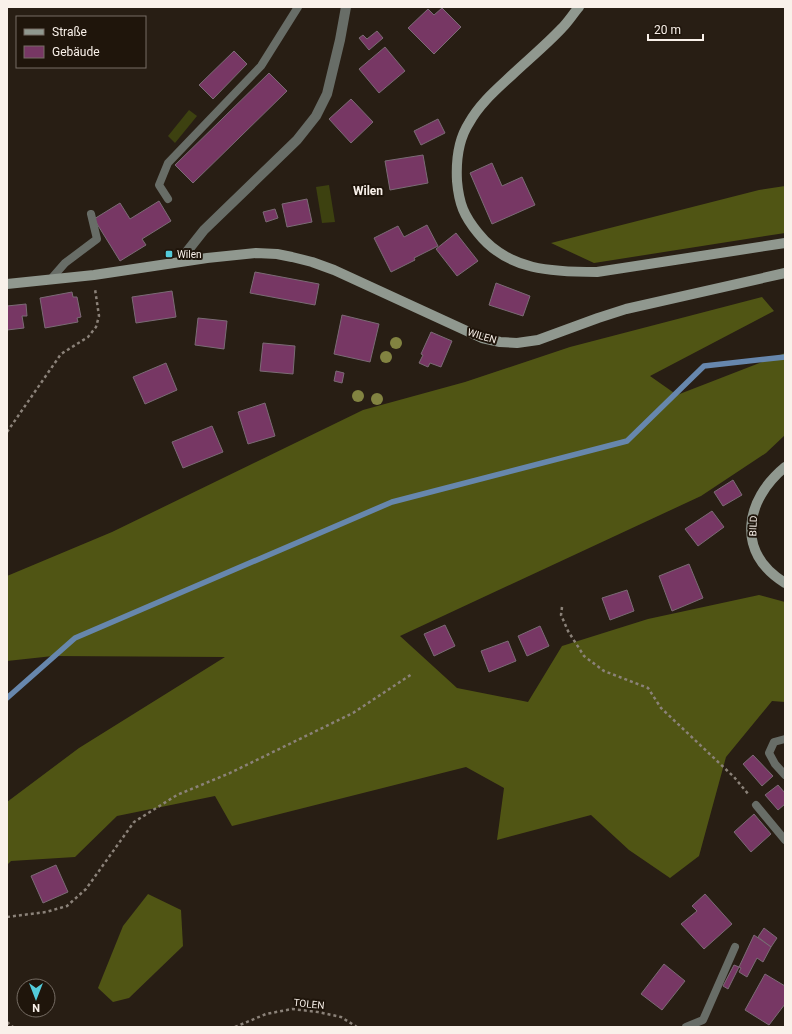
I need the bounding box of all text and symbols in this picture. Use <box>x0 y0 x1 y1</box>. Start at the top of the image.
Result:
legend <box>16 16 146 68</box>
scale bar <box>648 16 703 42</box>
text: 20 m <box>654 23 681 37</box>
text: Straße <box>52 25 87 39</box>
text: Gebäude <box>52 45 100 59</box>
district label: Wilen <box>353 184 383 198</box>
marker: Wilen <box>164 249 174 259</box>
place label: Wilen <box>177 249 202 260</box>
street label: WILEN <box>466 326 498 346</box>
street label: BILD <box>747 515 759 537</box>
north arrow <box>16 978 56 1018</box>
street label: TOLEN <box>293 997 325 1011</box>
text: N <box>32 1001 40 1014</box>

